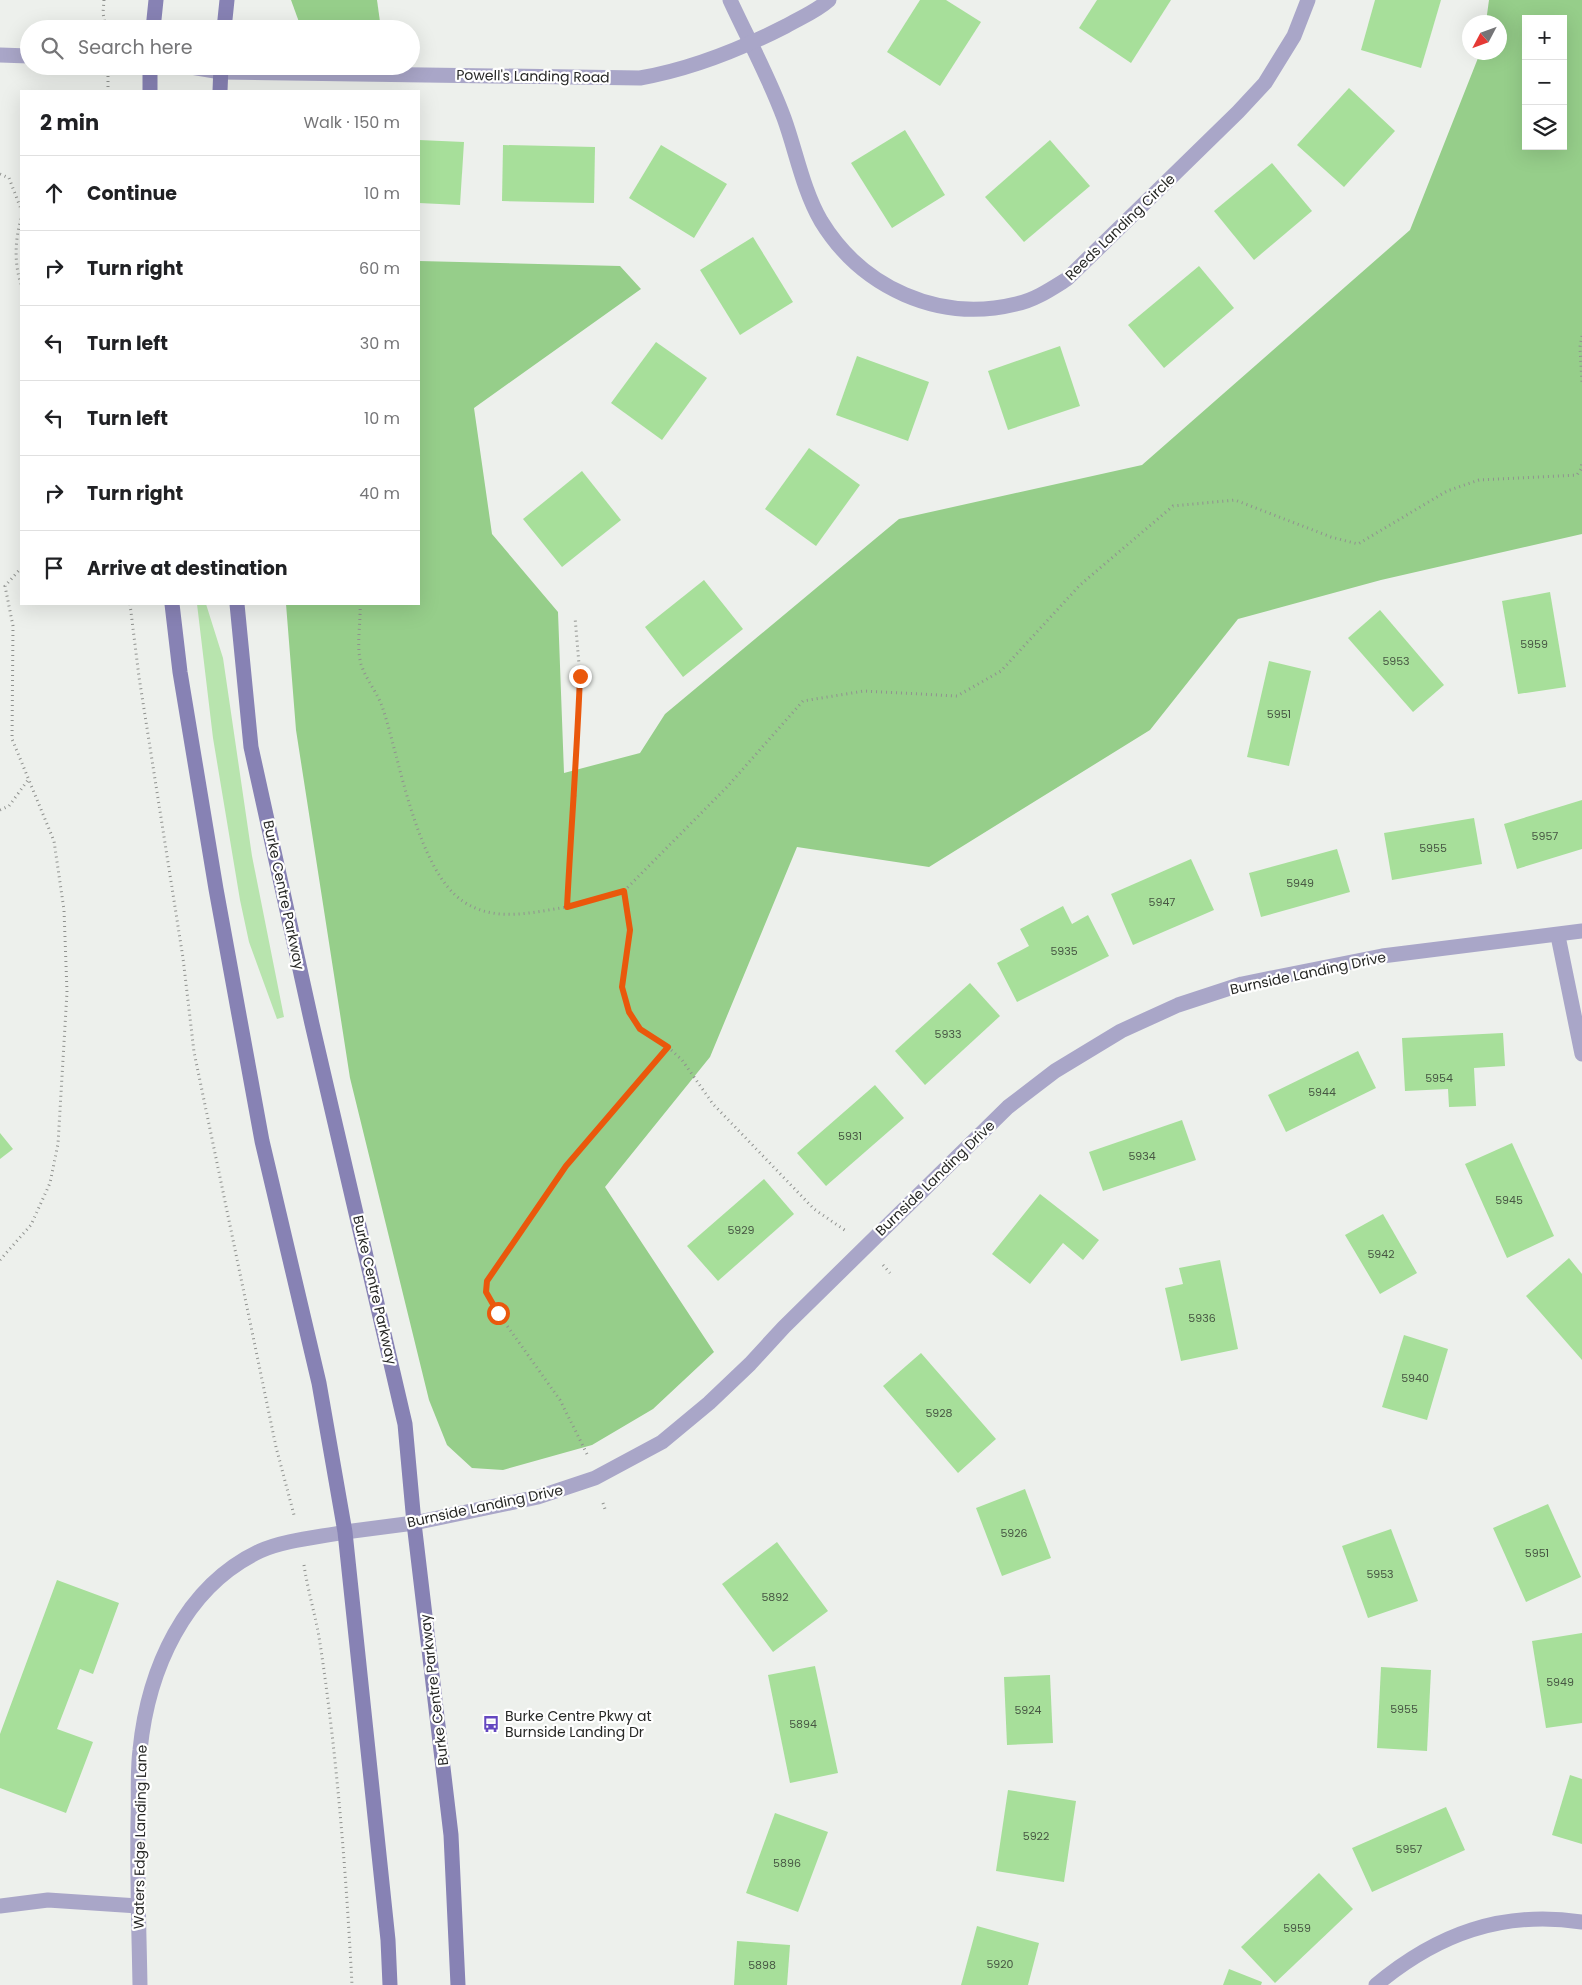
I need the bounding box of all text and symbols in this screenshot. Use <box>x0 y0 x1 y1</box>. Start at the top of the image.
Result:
north arrow <box>1462 15 1507 60</box>
map controls <box>1522 15 1567 150</box>
button: + <box>1522 15 1567 60</box>
search box <box>20 20 420 75</box>
icon: search <box>38 34 66 62</box>
text: Search here <box>78 34 192 61</box>
button: − <box>1522 60 1567 105</box>
street label: Powell's Landing Road <box>456 65 610 87</box>
button: layers <box>1522 105 1567 150</box>
text: 2 min <box>40 108 99 137</box>
text: Walk · 150 m <box>303 111 400 134</box>
street label: Reeds Landing Circle <box>1061 169 1180 285</box>
icon: ahead <box>40 179 68 207</box>
text: Continue <box>87 180 177 207</box>
text: 10 m <box>364 182 400 205</box>
icon: right <box>40 254 68 282</box>
text: Turn right <box>87 255 183 282</box>
text: 60 m <box>359 257 400 280</box>
icon: left <box>40 329 68 357</box>
text: Turn left <box>87 330 168 357</box>
text: 30 m <box>360 332 400 355</box>
icon: left <box>40 404 68 432</box>
text: Turn left <box>87 405 168 432</box>
text: 10 m <box>364 407 400 430</box>
icon: right <box>40 479 68 507</box>
text: Turn right <box>87 480 183 507</box>
text: 40 m <box>359 482 400 505</box>
icon: arrive <box>40 554 68 582</box>
text: Arrive at destination <box>87 555 288 582</box>
house number: 5959 <box>1520 636 1548 652</box>
house number: 5953 <box>1382 653 1410 669</box>
route end <box>569 665 592 688</box>
house number: 5951 <box>1267 706 1291 722</box>
street label: Burke Centre Parkway <box>258 818 310 972</box>
house number: 5957 <box>1532 828 1558 844</box>
house number: 5955 <box>1419 840 1447 856</box>
house number: 5949 <box>1286 875 1314 891</box>
house number: 5947 <box>1149 894 1175 910</box>
house number: 5935 <box>1050 943 1078 959</box>
street label: Burnside Landing Drive <box>1228 947 1388 999</box>
house number: 5933 <box>935 1026 961 1042</box>
house number: 5954 <box>1425 1070 1453 1086</box>
house number: 5944 <box>1308 1084 1336 1100</box>
street label: Burnside Landing Drive <box>871 1115 999 1240</box>
house number: 5931 <box>838 1128 862 1144</box>
house number: 5934 <box>1128 1148 1156 1164</box>
house number: 5945 <box>1495 1192 1523 1208</box>
street label: Burke Centre Parkway <box>348 1214 402 1367</box>
house number: 5929 <box>727 1222 755 1238</box>
house number: 5942 <box>1367 1246 1395 1262</box>
route start <box>487 1302 510 1325</box>
house number: 5936 <box>1188 1310 1216 1326</box>
house number: 5940 <box>1401 1370 1429 1386</box>
house number: 5928 <box>925 1405 953 1421</box>
street label: Burnside Landing Drive <box>405 1480 565 1532</box>
house number: 5926 <box>1000 1525 1028 1541</box>
house number: 5951 <box>1525 1545 1549 1561</box>
house number: 5953 <box>1366 1566 1394 1582</box>
house number: 5892 <box>761 1589 789 1605</box>
street label: Burke Centre Parkway <box>415 1613 453 1767</box>
house number: 5949 <box>1546 1674 1574 1690</box>
house number: 5955 <box>1390 1701 1418 1717</box>
house number: 5924 <box>1014 1702 1042 1718</box>
place label: Burke Centre Pkwy at Burnside Landing Dr <box>505 1706 652 1742</box>
bus stop icon: Burke Centre Pkwy at Burnside Landing Dr <box>481 1714 501 1734</box>
house number: 5894 <box>789 1716 817 1732</box>
street label: Waters Edge Landing Lane <box>128 1744 152 1929</box>
house number: 5922 <box>1023 1828 1049 1844</box>
house number: 5957 <box>1396 1841 1422 1857</box>
house number: 5896 <box>773 1855 801 1871</box>
house number: 5959 <box>1283 1920 1311 1936</box>
house number: 5920 <box>986 1956 1014 1972</box>
house number: 5898 <box>748 1957 776 1973</box>

